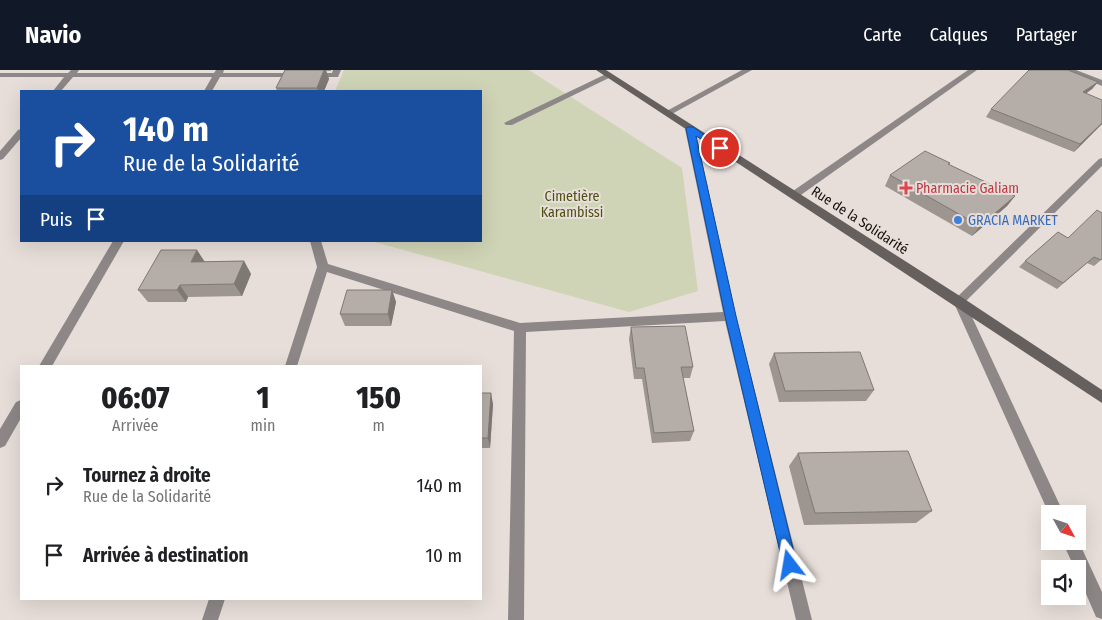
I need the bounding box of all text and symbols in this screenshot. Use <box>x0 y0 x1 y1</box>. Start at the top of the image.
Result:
text: Navio <box>25 21 81 49</box>
text: Carte <box>863 24 902 46</box>
text: Calques <box>930 24 988 46</box>
text: Partager <box>1016 24 1077 46</box>
text: 140 m <box>123 108 209 150</box>
icon: right <box>40 110 105 175</box>
pin <box>699 127 741 169</box>
icon: arrive <box>706 134 734 162</box>
text: Rue de la Solidarité <box>123 150 299 177</box>
place label: Pharmacie Galiam <box>916 180 1019 197</box>
marker: Pharmacie Galiam <box>900 182 912 194</box>
street label: Rue de la Solidarité <box>808 183 911 258</box>
park label: Cimetière Karambissi <box>541 188 603 221</box>
icon: arrive <box>82 205 110 233</box>
text: Puis <box>40 208 72 231</box>
place label: GRACIA MARKET <box>968 212 1058 229</box>
marker: GRACIA MARKET <box>952 214 964 226</box>
text: 06:07 <box>101 380 170 416</box>
text: 1 <box>256 380 269 416</box>
text: 150 <box>356 380 401 416</box>
text: Arrivée <box>112 416 159 435</box>
text: min <box>251 416 275 435</box>
text: m <box>373 416 385 435</box>
text: Tournez à droite <box>83 464 211 487</box>
icon: right <box>40 471 68 499</box>
text: 140 m <box>416 474 462 497</box>
text: Rue de la Solidarité <box>83 487 211 506</box>
north arrow <box>1041 505 1086 550</box>
map controls <box>1041 505 1086 605</box>
position arrow <box>763 538 815 590</box>
icon: arrive <box>40 541 68 569</box>
text: Arrivée à destination <box>83 544 249 567</box>
text: 10 m <box>426 544 462 567</box>
button: sound <box>1041 560 1086 605</box>

